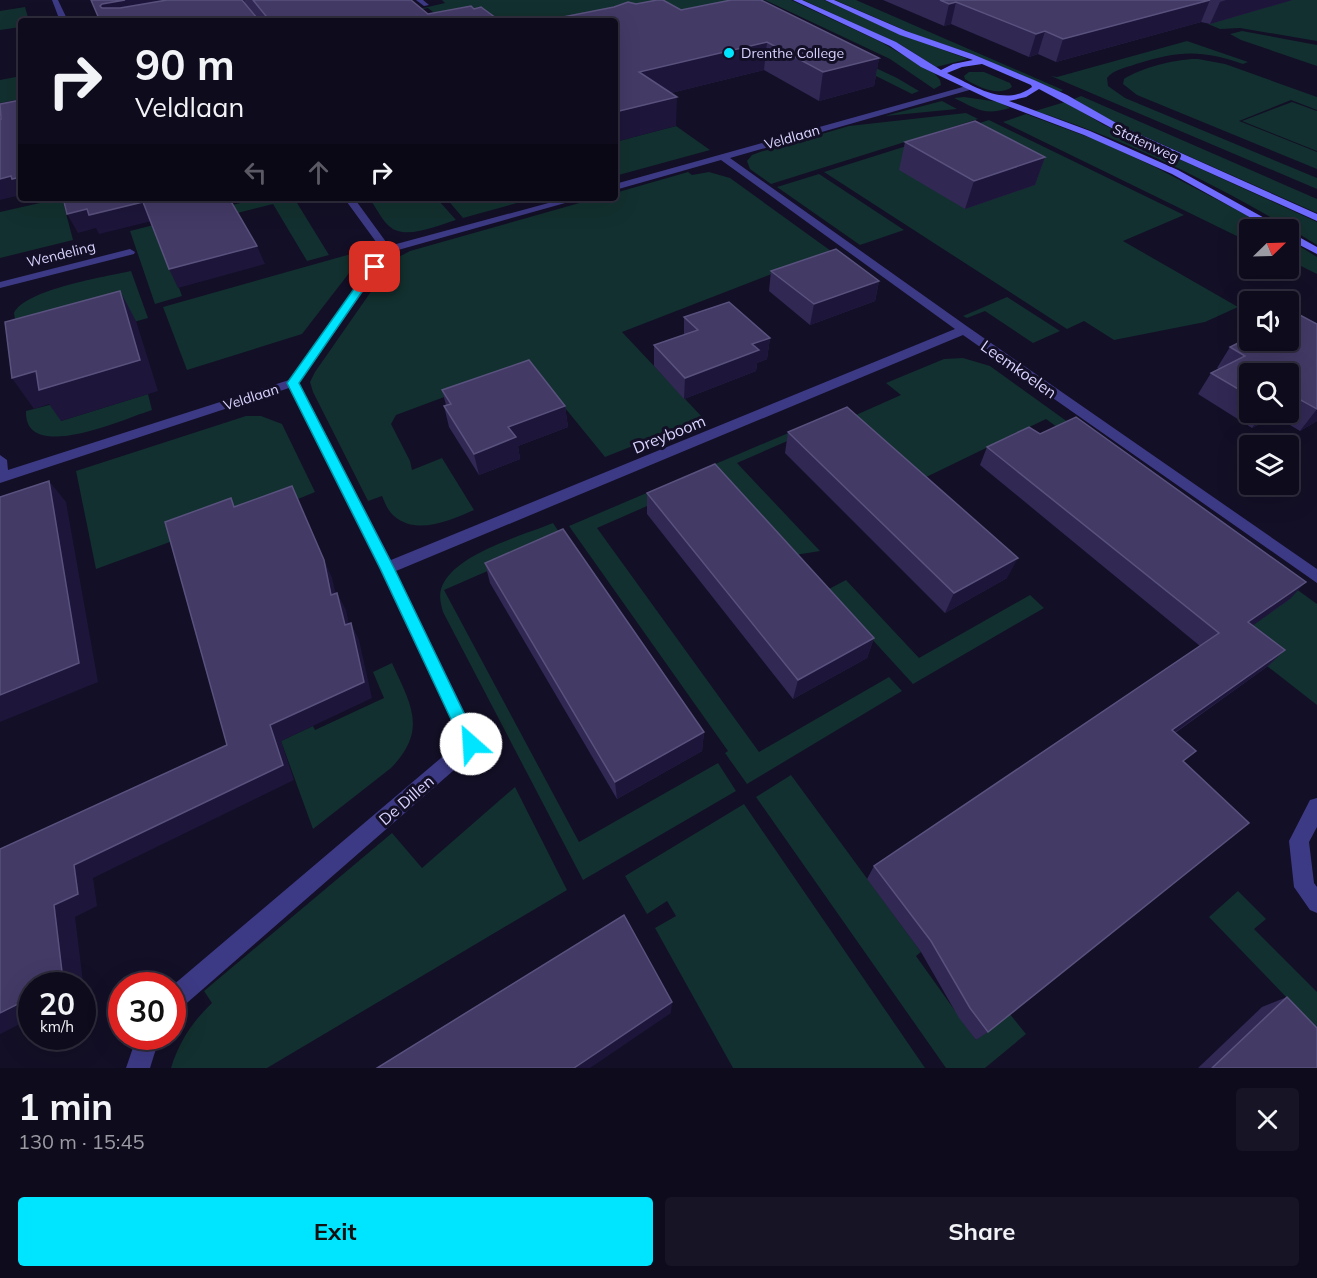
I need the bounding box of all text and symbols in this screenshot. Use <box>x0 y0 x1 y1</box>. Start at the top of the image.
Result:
text: 90 m <box>135 38 235 91</box>
icon: right <box>36 42 114 120</box>
place label: Drenthe College <box>741 44 844 62</box>
marker: Drenthe College <box>722 46 736 60</box>
text: Veldlaan <box>135 90 244 124</box>
street label: Statenweg <box>1110 120 1182 166</box>
street label: Veldlaan <box>762 121 822 153</box>
icon: left <box>239 156 272 189</box>
icon: ahead <box>302 156 335 189</box>
icon: right <box>365 156 398 189</box>
north arrow <box>1239 219 1299 279</box>
map controls <box>1239 219 1299 495</box>
street label: Wendeling <box>25 237 97 271</box>
pin <box>349 241 400 292</box>
icon: arrive <box>358 250 391 283</box>
button: sound <box>1239 291 1299 351</box>
street label: Leemkoelen <box>977 336 1061 402</box>
button: search <box>1239 363 1299 423</box>
street label: Veldlaan <box>221 380 281 414</box>
street label: Dreyboom <box>630 410 708 458</box>
button: layers <box>1239 435 1299 495</box>
position arrow <box>439 712 503 776</box>
street label: De Dillen <box>374 771 438 829</box>
speed limit sign: 30 <box>108 972 186 1050</box>
text: 20 <box>39 985 75 1023</box>
text: km/h <box>40 1017 74 1036</box>
text: 1 min <box>18 1084 113 1129</box>
button: close <box>1236 1088 1299 1151</box>
text: 130 m · 15:45 <box>18 1129 144 1154</box>
button: Exit <box>18 1197 653 1266</box>
button: Share <box>665 1197 1299 1266</box>

